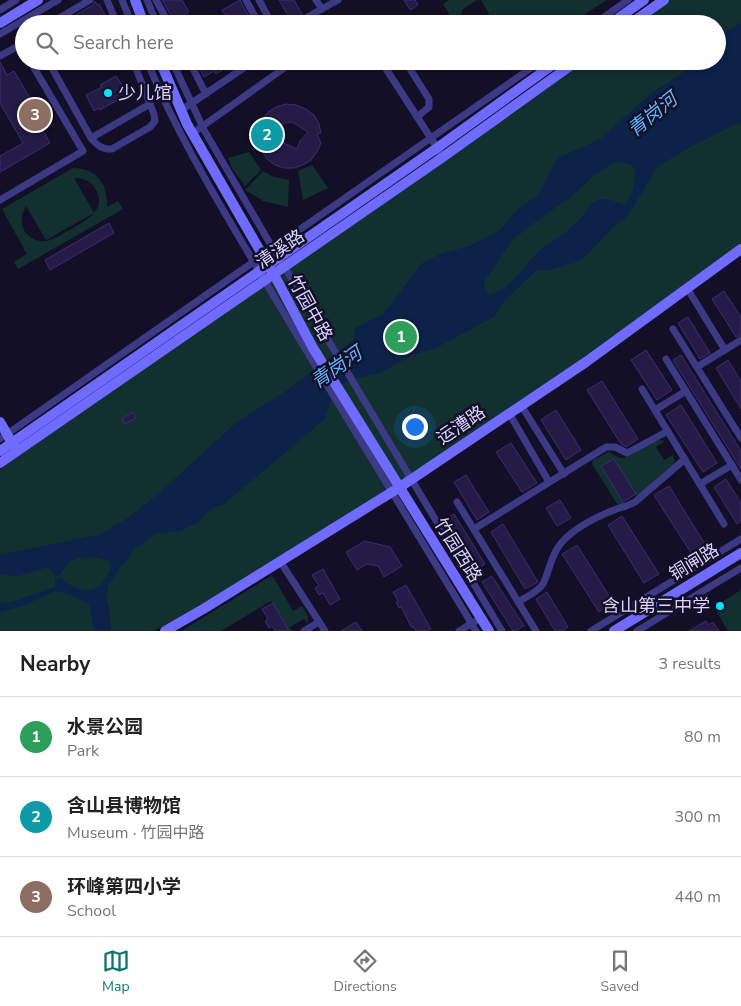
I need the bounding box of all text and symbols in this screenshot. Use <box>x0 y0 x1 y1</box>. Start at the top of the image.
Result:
search box <box>15 15 726 70</box>
icon: search <box>33 29 61 57</box>
text: Search here <box>73 30 174 56</box>
place label: 少儿馆 <box>118 81 172 105</box>
water label: 青岗河 <box>622 84 686 143</box>
marker: 少儿馆 <box>102 87 114 99</box>
pin: 3 <box>19 96 51 134</box>
pin: 2 <box>251 116 283 154</box>
street label: 清溪路 <box>251 224 309 274</box>
street label: 竹园中路 <box>282 271 338 345</box>
pin: 1 <box>385 318 417 356</box>
water label: 青岗河 <box>306 339 371 395</box>
street label: 运漕路 <box>432 400 490 450</box>
your location <box>402 414 428 440</box>
street label: 竹园西路 <box>429 513 487 587</box>
street label: 铜闸路 <box>665 538 723 586</box>
place label: 含山第三中学 <box>602 594 710 618</box>
marker: 含山第三中学 <box>714 600 726 612</box>
text: Nearby <box>20 650 90 678</box>
text: 3 results <box>659 653 721 675</box>
text: 水景公园 <box>67 714 143 740</box>
text: 1 <box>31 726 41 748</box>
text: 80 m <box>684 726 721 748</box>
text: Park <box>67 740 99 762</box>
text: 含山县博物馆 <box>67 793 181 819</box>
text: 2 <box>31 806 41 828</box>
text: 300 m <box>674 806 721 828</box>
text: Museum · 竹园中路 <box>67 822 204 844</box>
text: 环峰第四小学 <box>67 874 181 900</box>
text: 3 <box>31 886 41 908</box>
text: 440 m <box>674 886 721 908</box>
text: School <box>67 900 116 922</box>
tab: Map <box>102 947 130 996</box>
tab: Directions <box>334 947 397 996</box>
tab: Saved <box>600 947 639 996</box>

